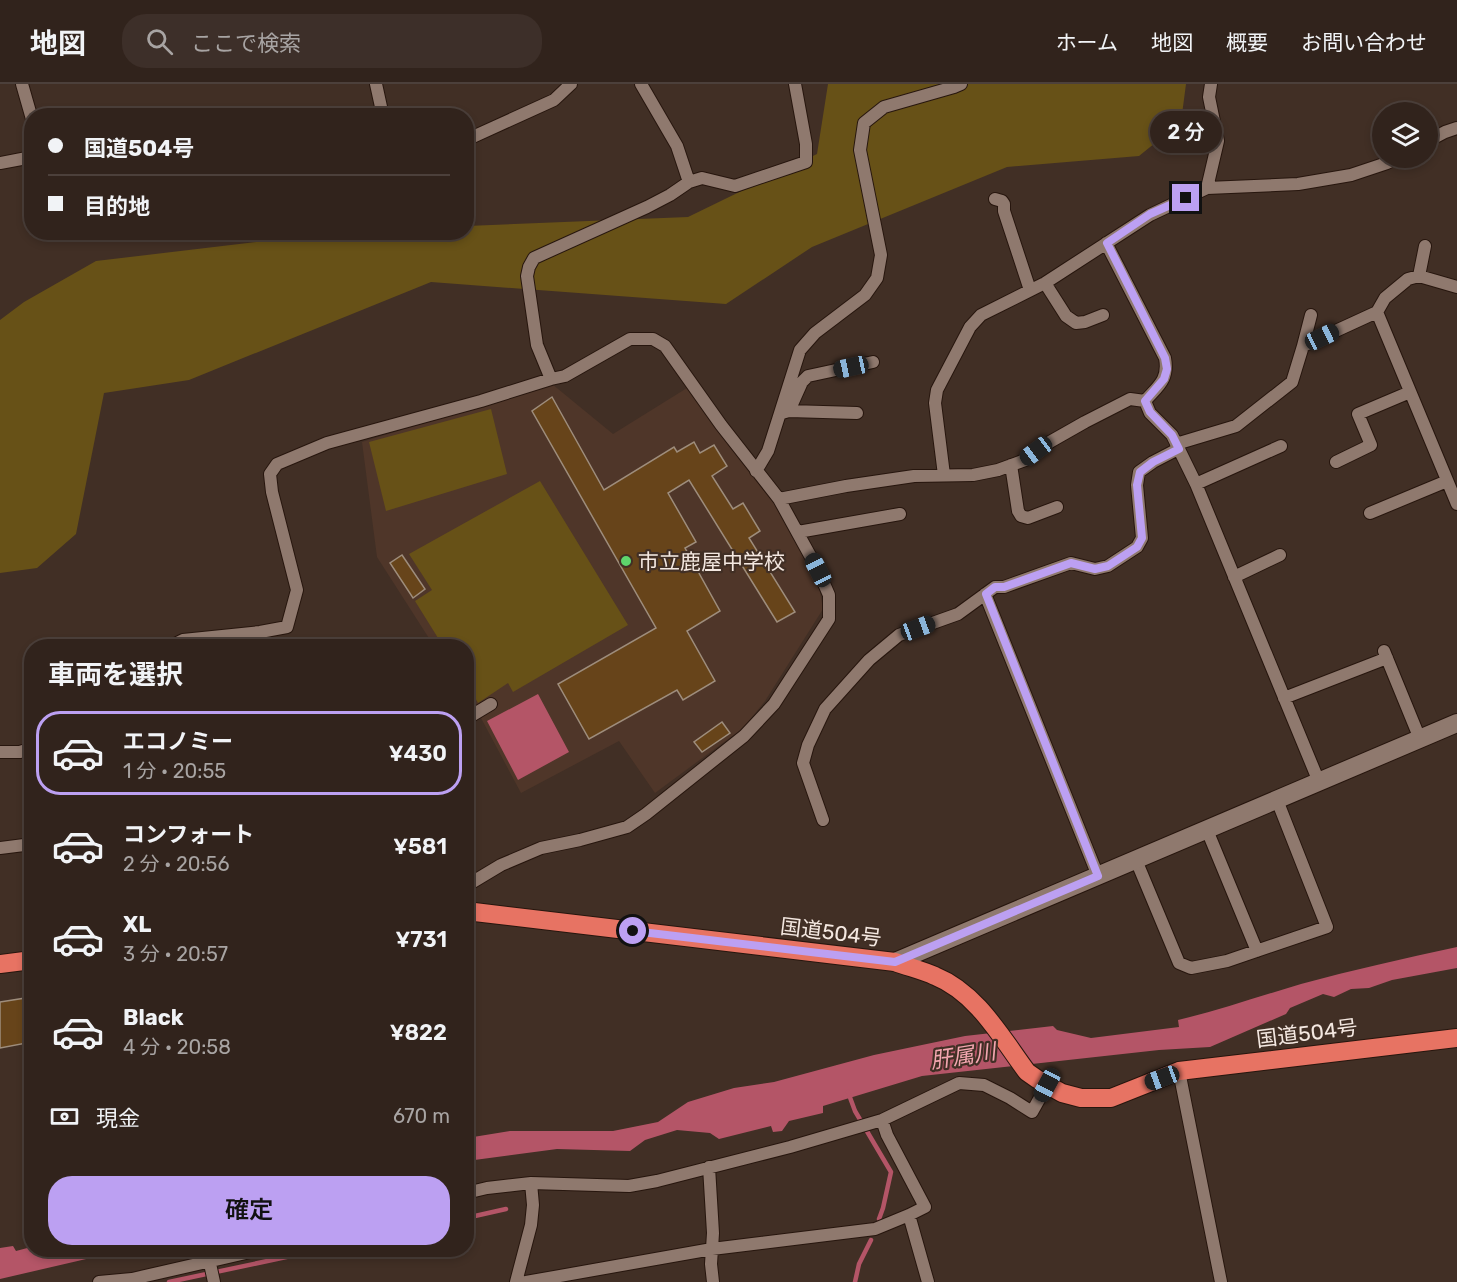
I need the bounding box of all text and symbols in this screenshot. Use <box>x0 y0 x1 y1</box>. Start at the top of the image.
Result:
search box <box>122 14 542 68</box>
icon: search <box>143 25 176 58</box>
text: 地図 <box>30 27 86 60</box>
text: ここで検索 <box>191 30 301 57</box>
text: ホーム <box>1056 30 1118 55</box>
text: 地図 <box>1151 30 1193 55</box>
text: 概要 <box>1226 30 1268 55</box>
text: お問い合わせ <box>1301 30 1427 55</box>
map controls <box>1372 102 1438 168</box>
button: layers <box>1372 102 1438 168</box>
callout: 2 分 <box>1150 111 1222 153</box>
text: 2 分 <box>1167 120 1205 144</box>
text: 国道504号 <box>84 135 194 162</box>
route end <box>1172 184 1199 211</box>
text: 目的地 <box>84 193 150 220</box>
car <box>1302 321 1342 353</box>
car <box>832 354 870 380</box>
car <box>1016 433 1056 469</box>
place label: 市立鹿屋中学校 <box>638 549 785 574</box>
car <box>802 550 834 590</box>
marker: 市立鹿屋中学校 <box>619 554 633 568</box>
car <box>898 613 938 643</box>
text: 車両を選択 <box>48 659 183 691</box>
icon: car <box>51 726 105 780</box>
text: エコノミー <box>123 728 233 755</box>
text: ¥430 <box>389 740 447 767</box>
text: 1 分 · 20:55 <box>123 759 226 783</box>
icon: car <box>51 819 105 873</box>
text: コンフォート <box>123 821 254 848</box>
text: ¥581 <box>393 833 447 860</box>
text: 2 分 · 20:56 <box>123 852 230 876</box>
text: XL <box>123 911 151 938</box>
icon: car <box>51 912 105 966</box>
street label: 国道504号 <box>779 913 883 951</box>
route start <box>619 917 646 944</box>
text: ¥731 <box>396 926 447 953</box>
text: 3 分 · 20:57 <box>123 942 228 966</box>
text: Black <box>123 1004 184 1031</box>
icon: car <box>51 1005 105 1059</box>
street label: 国道504号 <box>1255 1014 1359 1052</box>
text: ¥822 <box>390 1019 447 1046</box>
text: 4 分 · 20:58 <box>123 1035 231 1059</box>
water label: 肝属川 <box>928 1037 1000 1074</box>
car <box>1142 1063 1182 1093</box>
car <box>1031 1065 1063 1105</box>
icon: cash <box>48 1100 81 1133</box>
text: 670 m <box>393 1104 450 1128</box>
text: 現金 <box>96 1105 140 1132</box>
button: 確定 <box>48 1176 450 1245</box>

